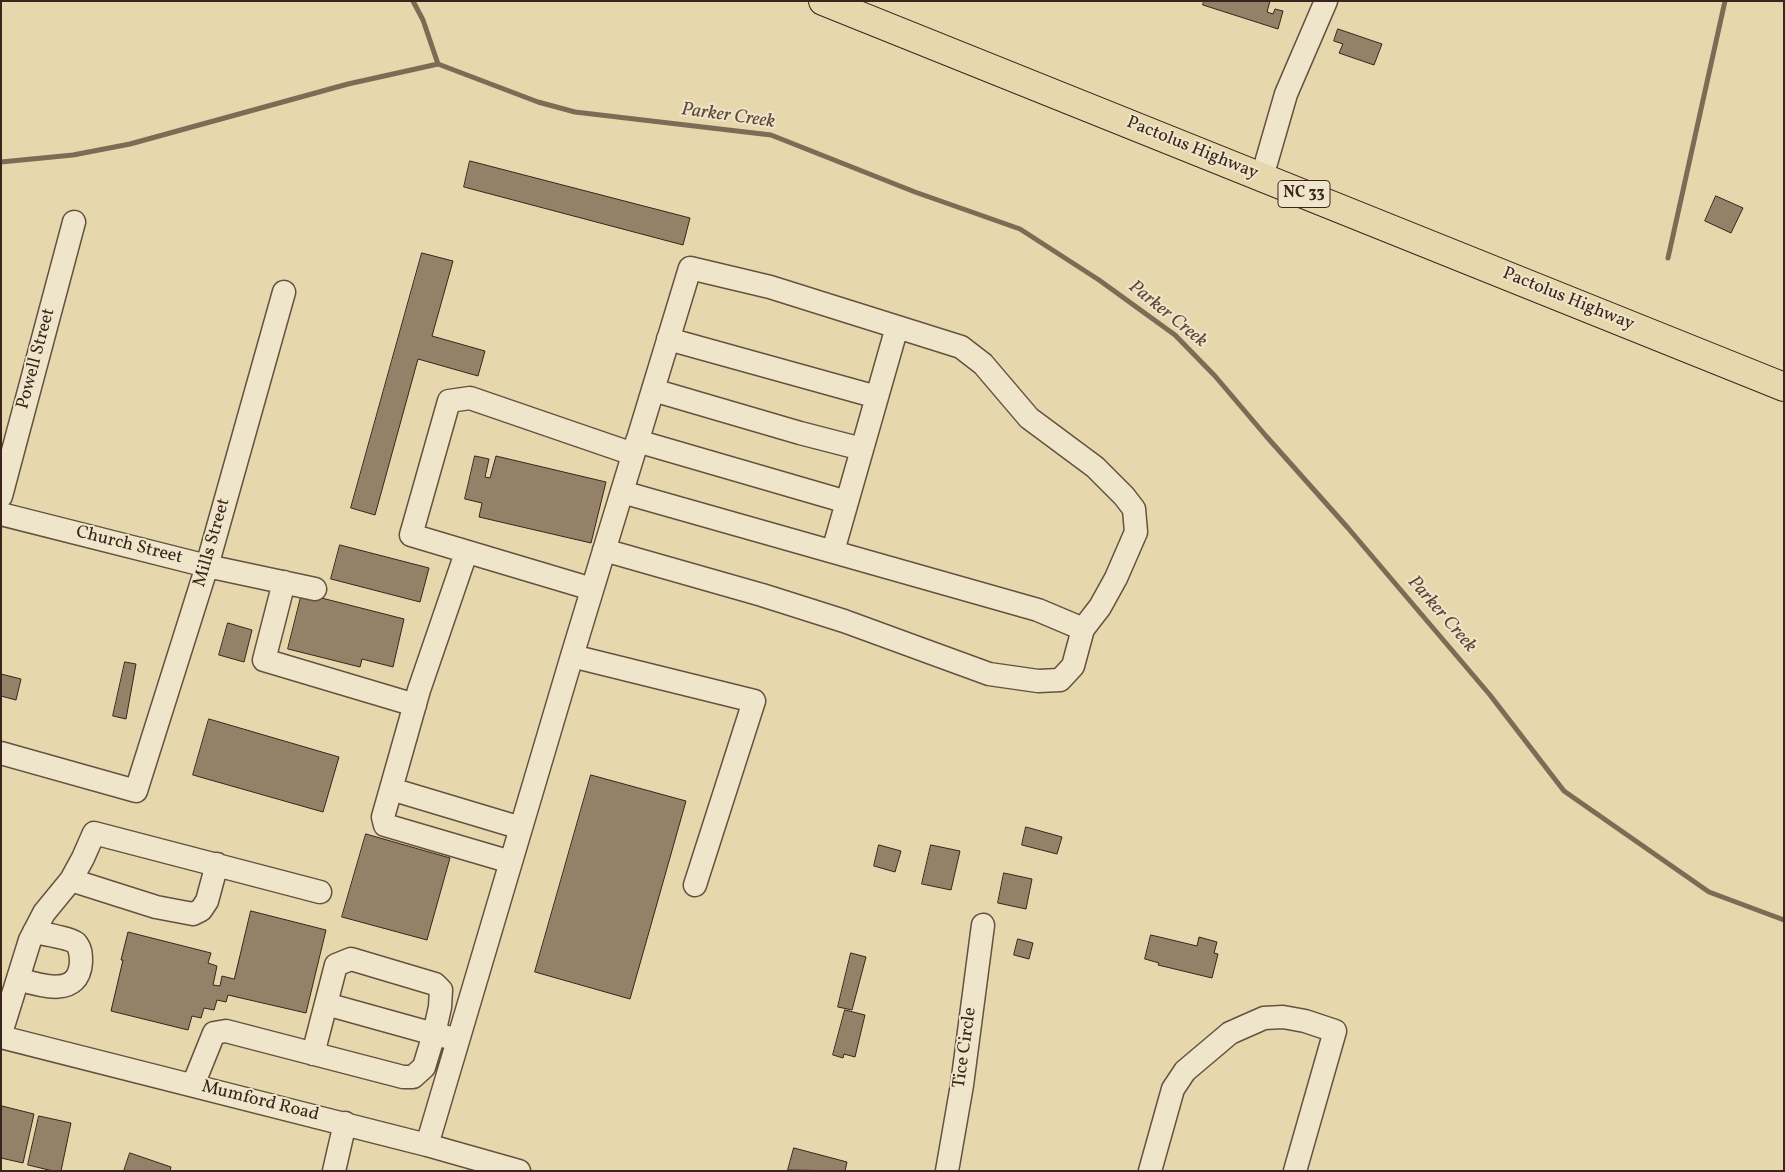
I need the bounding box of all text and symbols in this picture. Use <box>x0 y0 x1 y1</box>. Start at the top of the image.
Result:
water label: Parker Creek <box>680 99 776 135</box>
street label: Pactolus Highway <box>1123 113 1261 185</box>
road number: NC 33 <box>1278 180 1330 208</box>
street label: Pactolus Highway <box>1499 264 1637 336</box>
water label: Parker Creek <box>1123 276 1211 354</box>
street label: Powell Street <box>13 306 61 412</box>
street label: Mills Street <box>190 496 236 590</box>
street label: Church Street <box>73 522 185 570</box>
water label: Parker Creek <box>1401 572 1481 658</box>
street label: Tice Circle <box>950 1006 982 1090</box>
street label: Mumford Road <box>199 1077 321 1127</box>

